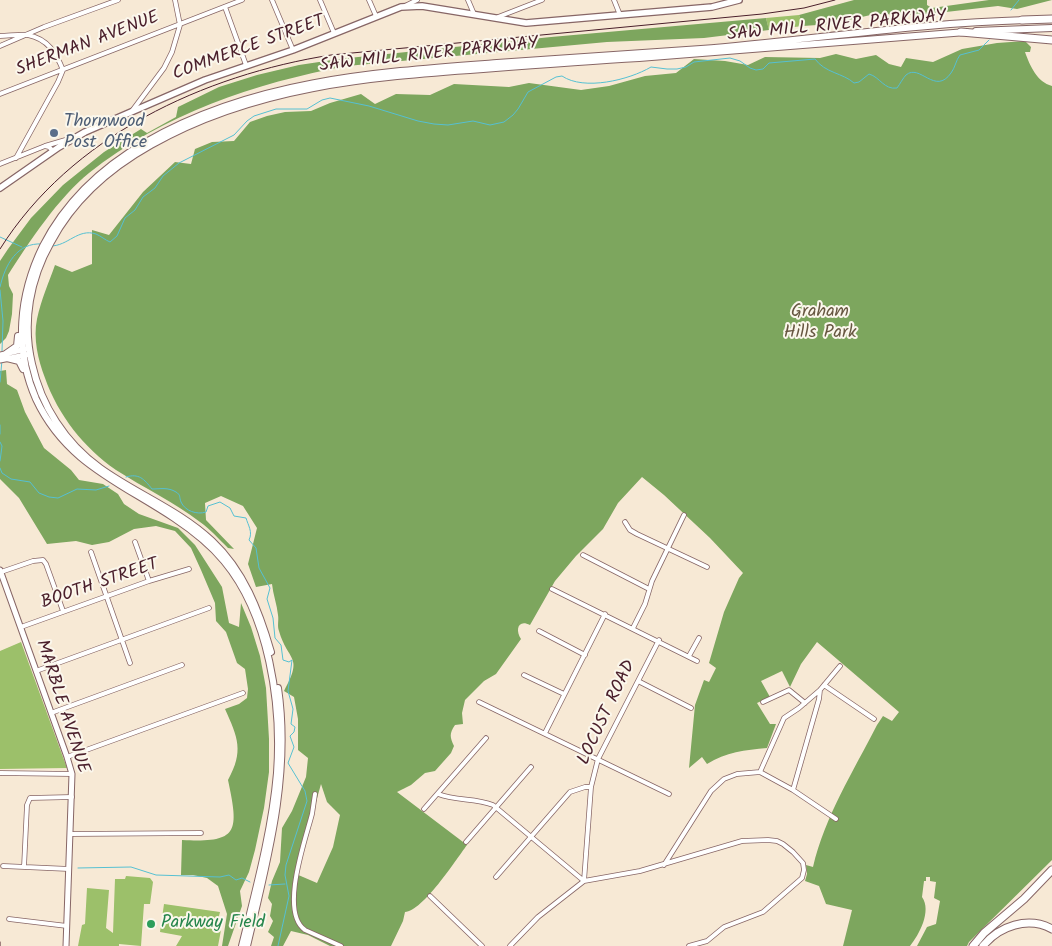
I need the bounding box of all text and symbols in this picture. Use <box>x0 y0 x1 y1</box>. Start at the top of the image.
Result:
street label: SAW MILL RIVER PARKWAY <box>727 7 947 47</box>
street label: SHERMAN AVENUE <box>13 8 163 82</box>
street label: COMMERCE STREET <box>170 11 328 87</box>
street label: SAW MILL RIVER PARKWAY <box>319 34 539 78</box>
place label: Thornwood Post Office <box>64 112 147 154</box>
marker: Thornwood Post Office <box>48 127 60 139</box>
park label: Graham Hills Park <box>784 302 856 344</box>
street label: BOOTH STREET <box>38 555 162 615</box>
street label: MARBLE AVENUE <box>29 637 93 777</box>
street label: LOCUST ROAD <box>574 657 642 769</box>
place label: Parkway Field <box>161 913 265 935</box>
marker: Parkway Field <box>145 918 157 930</box>

